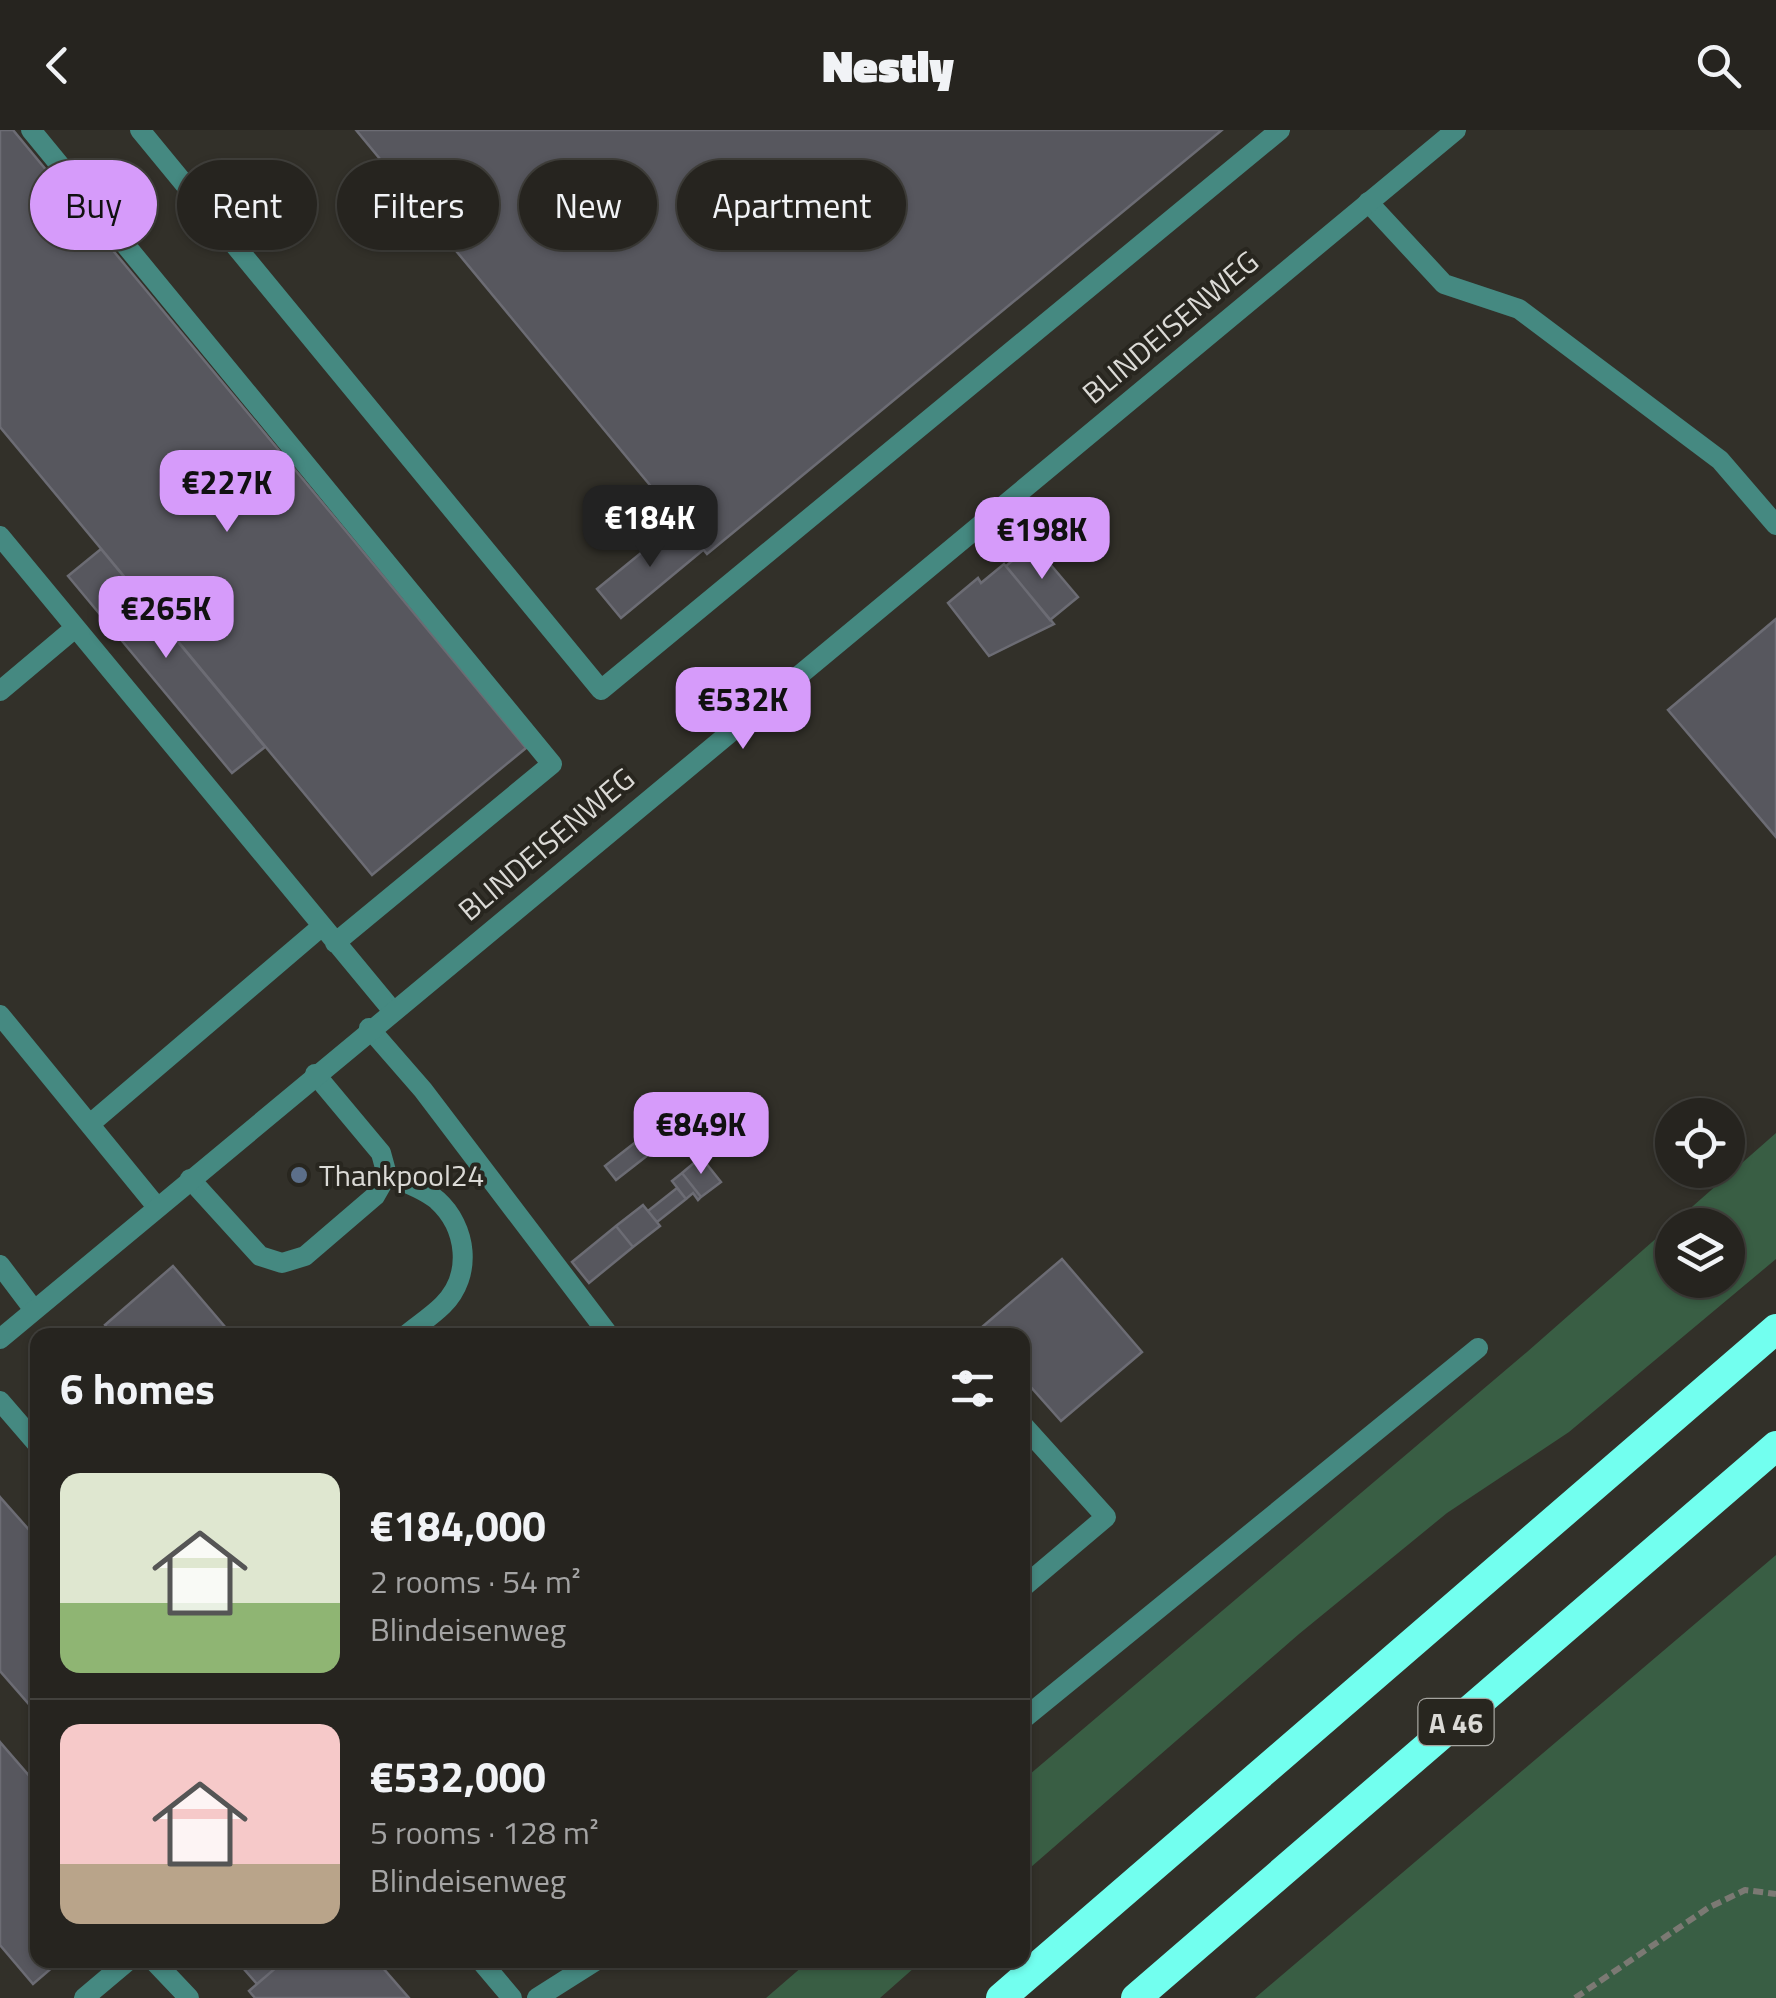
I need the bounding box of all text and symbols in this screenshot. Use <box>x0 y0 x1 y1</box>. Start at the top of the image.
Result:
text: Nestly <box>822 31 954 99</box>
icon: back <box>30 38 85 93</box>
icon: search <box>1691 38 1746 93</box>
chip: Buy <box>30 160 157 250</box>
chip: Rent <box>177 160 317 250</box>
chip: Filters <box>337 160 499 250</box>
chip: New <box>519 160 657 250</box>
chip: Apartment <box>677 160 906 250</box>
street label: BLINDEISENWEG <box>1072 239 1268 415</box>
pin: €227K <box>157 450 297 535</box>
text: €227K <box>182 458 272 506</box>
pin: €184K <box>580 485 720 570</box>
text: €184K <box>605 493 695 541</box>
pin: €198K <box>972 497 1112 582</box>
text: €198K <box>997 505 1087 553</box>
pin: €265K <box>96 576 236 661</box>
text: €265K <box>121 584 211 632</box>
pin: €532K <box>673 667 813 752</box>
text: €532K <box>698 675 788 723</box>
street label: BLINDEISENWEG <box>448 756 644 932</box>
pin: €849K <box>631 1092 771 1177</box>
map controls <box>1655 1098 1745 1298</box>
button: locate <box>1655 1098 1745 1188</box>
text: €849K <box>656 1100 746 1148</box>
place label: Thankpool24 <box>319 1152 484 1198</box>
marker: Thankpool24 <box>288 1164 310 1186</box>
button: layers <box>1655 1208 1745 1298</box>
text: 6 homes <box>60 1356 215 1420</box>
icon: filters <box>945 1361 1000 1416</box>
text: €184,000 <box>370 1493 546 1557</box>
icon: home <box>140 1513 260 1633</box>
text: 2 rooms · 54 m² <box>370 1557 581 1605</box>
text: Blindeisenweg <box>370 1605 566 1653</box>
road number: A 46 <box>1418 1699 1494 1745</box>
text: €532,000 <box>370 1744 546 1808</box>
icon: home <box>140 1764 260 1884</box>
text: 5 rooms · 128 m² <box>370 1808 599 1856</box>
text: Blindeisenweg <box>370 1856 566 1904</box>

